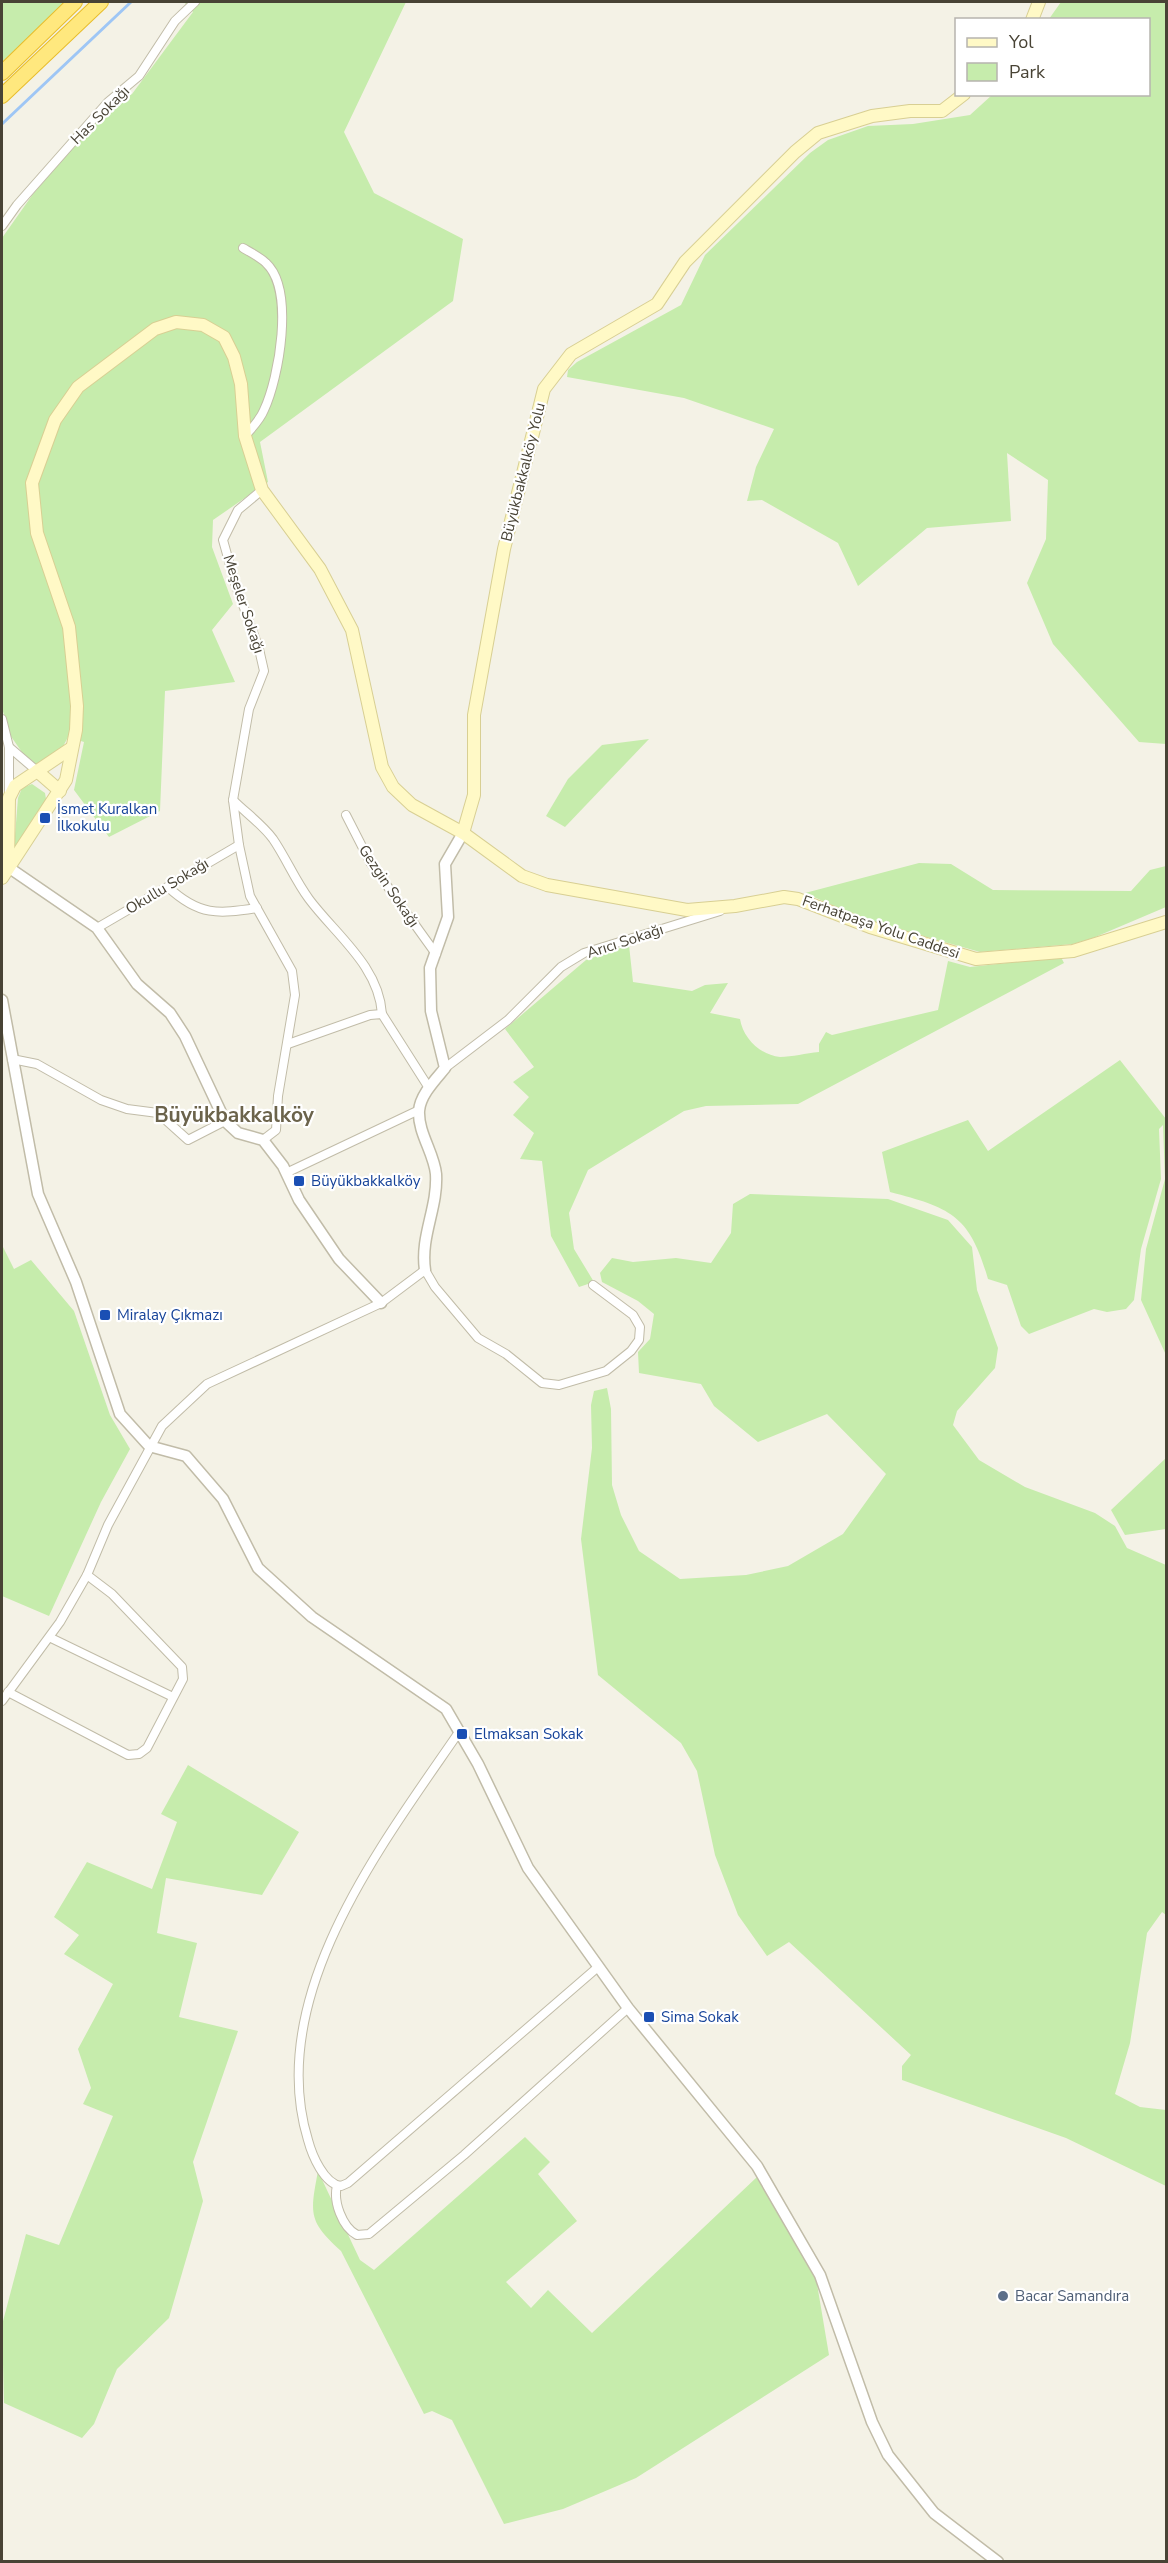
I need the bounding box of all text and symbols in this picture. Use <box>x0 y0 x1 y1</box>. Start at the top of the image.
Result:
legend <box>955 18 1150 96</box>
text: Yol <box>1008 30 1034 54</box>
text: Park <box>1009 60 1046 84</box>
street label: Has Sokağı <box>66 81 134 149</box>
street label: Büyükbakkalköy Yolu <box>496 401 550 543</box>
street label: Meşeler Sokağı <box>219 552 269 656</box>
place label: İsmet Kuralkan İlkokulu <box>57 799 157 836</box>
marker: İsmet Kuralkan İlkokulu <box>38 811 52 825</box>
street label: Gezgin Sokağı <box>354 841 424 931</box>
street label: Okullu Sokağı <box>122 853 212 919</box>
street label: Ferhatpaşa Yolu Caddesi <box>800 891 962 963</box>
street label: Arıcı Sokağı <box>584 919 666 963</box>
district label: Büyükbakkalköy <box>154 1101 315 1129</box>
place label: Büyükbakkalköy <box>311 1171 421 1191</box>
marker: Büyükbakkalköy <box>292 1174 306 1188</box>
place label: Miralay Çıkmazı <box>117 1305 223 1325</box>
marker: Miralay Çıkmazı <box>98 1308 112 1322</box>
place label: Elmaksan Sokak <box>474 1724 584 1744</box>
marker: Elmaksan Sokak <box>455 1727 469 1741</box>
place label: Sima Sokak <box>661 2007 739 2027</box>
marker: Sima Sokak <box>642 2010 656 2024</box>
place label: Bacar Samandıra <box>1015 2286 1129 2306</box>
marker: Bacar Samandıra <box>996 2289 1010 2303</box>

